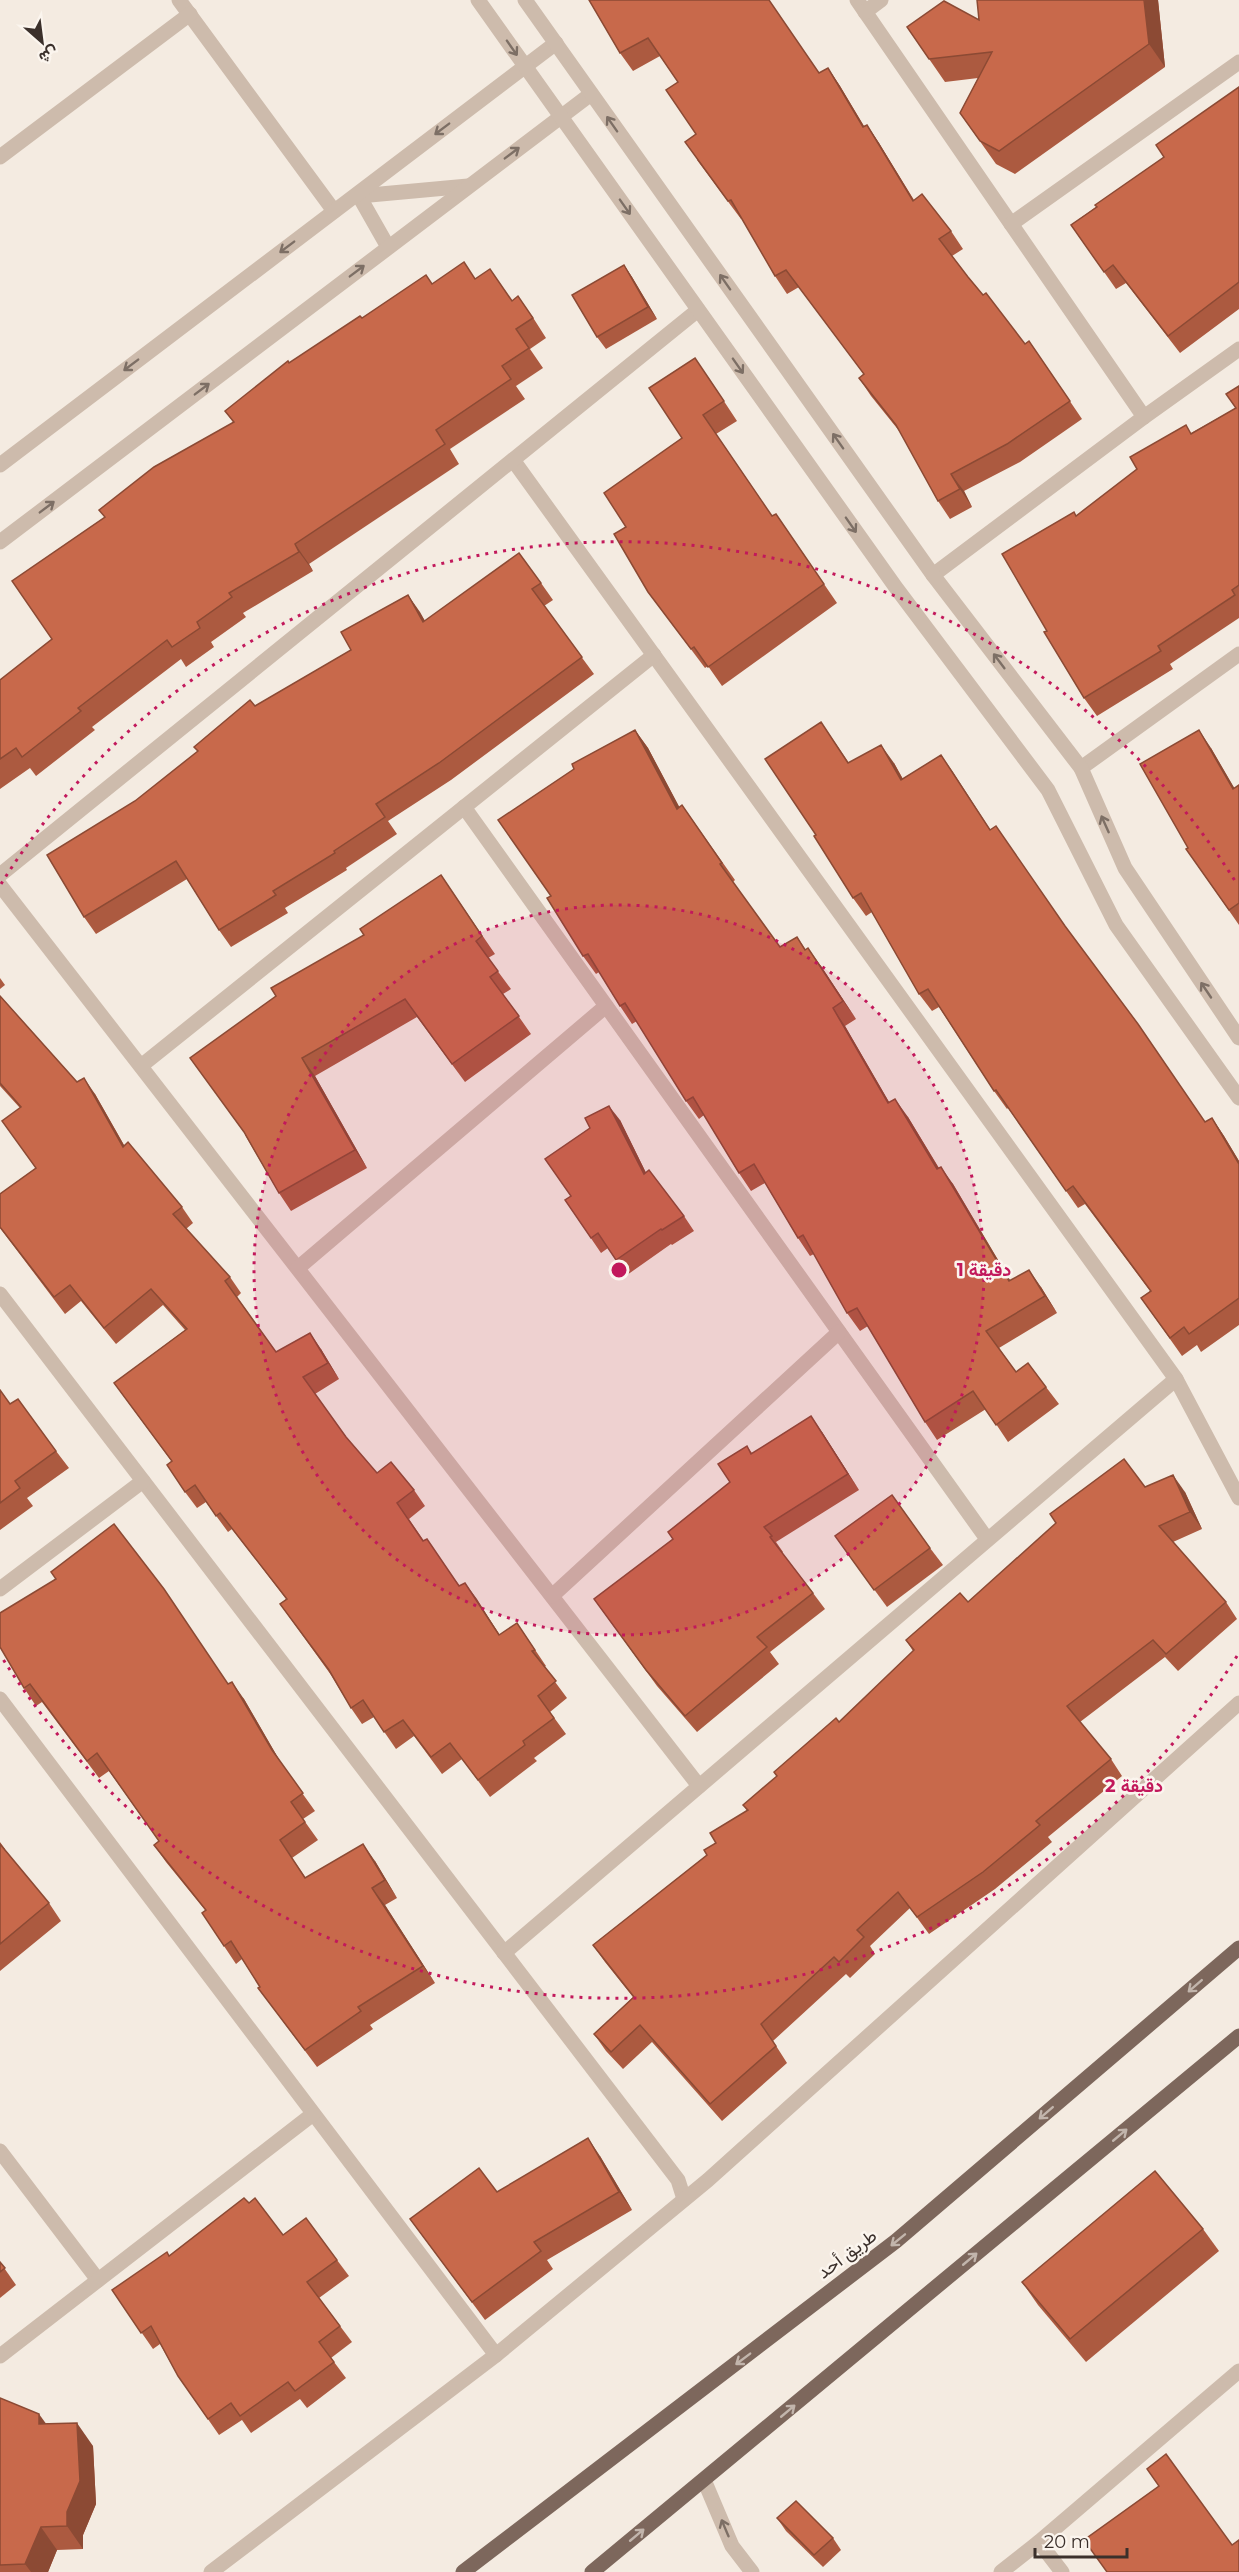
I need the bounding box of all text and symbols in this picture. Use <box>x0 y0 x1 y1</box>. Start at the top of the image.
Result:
north arrow <box>12 12 72 72</box>
one-way arrow <box>506 39 518 55</box>
text: ش <box>36 42 62 68</box>
one-way arrow <box>606 116 618 132</box>
one-way arrow <box>434 123 450 136</box>
one-way arrow <box>504 146 520 159</box>
one-way arrow <box>619 198 631 214</box>
one-way arrow <box>279 241 295 254</box>
one-way arrow <box>348 264 364 277</box>
one-way arrow <box>719 275 731 291</box>
one-way arrow <box>732 357 744 373</box>
one-way arrow <box>124 359 140 372</box>
one-way arrow <box>193 382 209 395</box>
one-way arrow <box>832 434 844 450</box>
one-way arrow <box>38 501 54 513</box>
one-way arrow <box>845 516 857 532</box>
one-way arrow <box>993 654 1005 670</box>
one-way arrow <box>1099 815 1110 833</box>
one-way arrow <box>1200 982 1212 999</box>
text: 1 دقيقة <box>957 1259 1011 1281</box>
centre of rings <box>609 1260 629 1280</box>
text: 2 دقيقة <box>1105 1775 1163 1797</box>
one-way arrow <box>1188 1979 1203 1993</box>
one-way arrow <box>1039 2106 1054 2120</box>
one-way arrow <box>1112 2128 1128 2141</box>
street label: طريق أحد <box>813 2225 881 2283</box>
one-way arrow <box>890 2233 906 2246</box>
one-way arrow <box>962 2253 978 2266</box>
one-way arrow <box>736 2352 752 2365</box>
one-way arrow <box>780 2404 795 2418</box>
one-way arrow <box>718 2519 730 2537</box>
scale bar <box>1035 2521 1126 2559</box>
one-way arrow <box>629 2528 645 2541</box>
text: 20 m <box>1044 2531 1090 2553</box>

